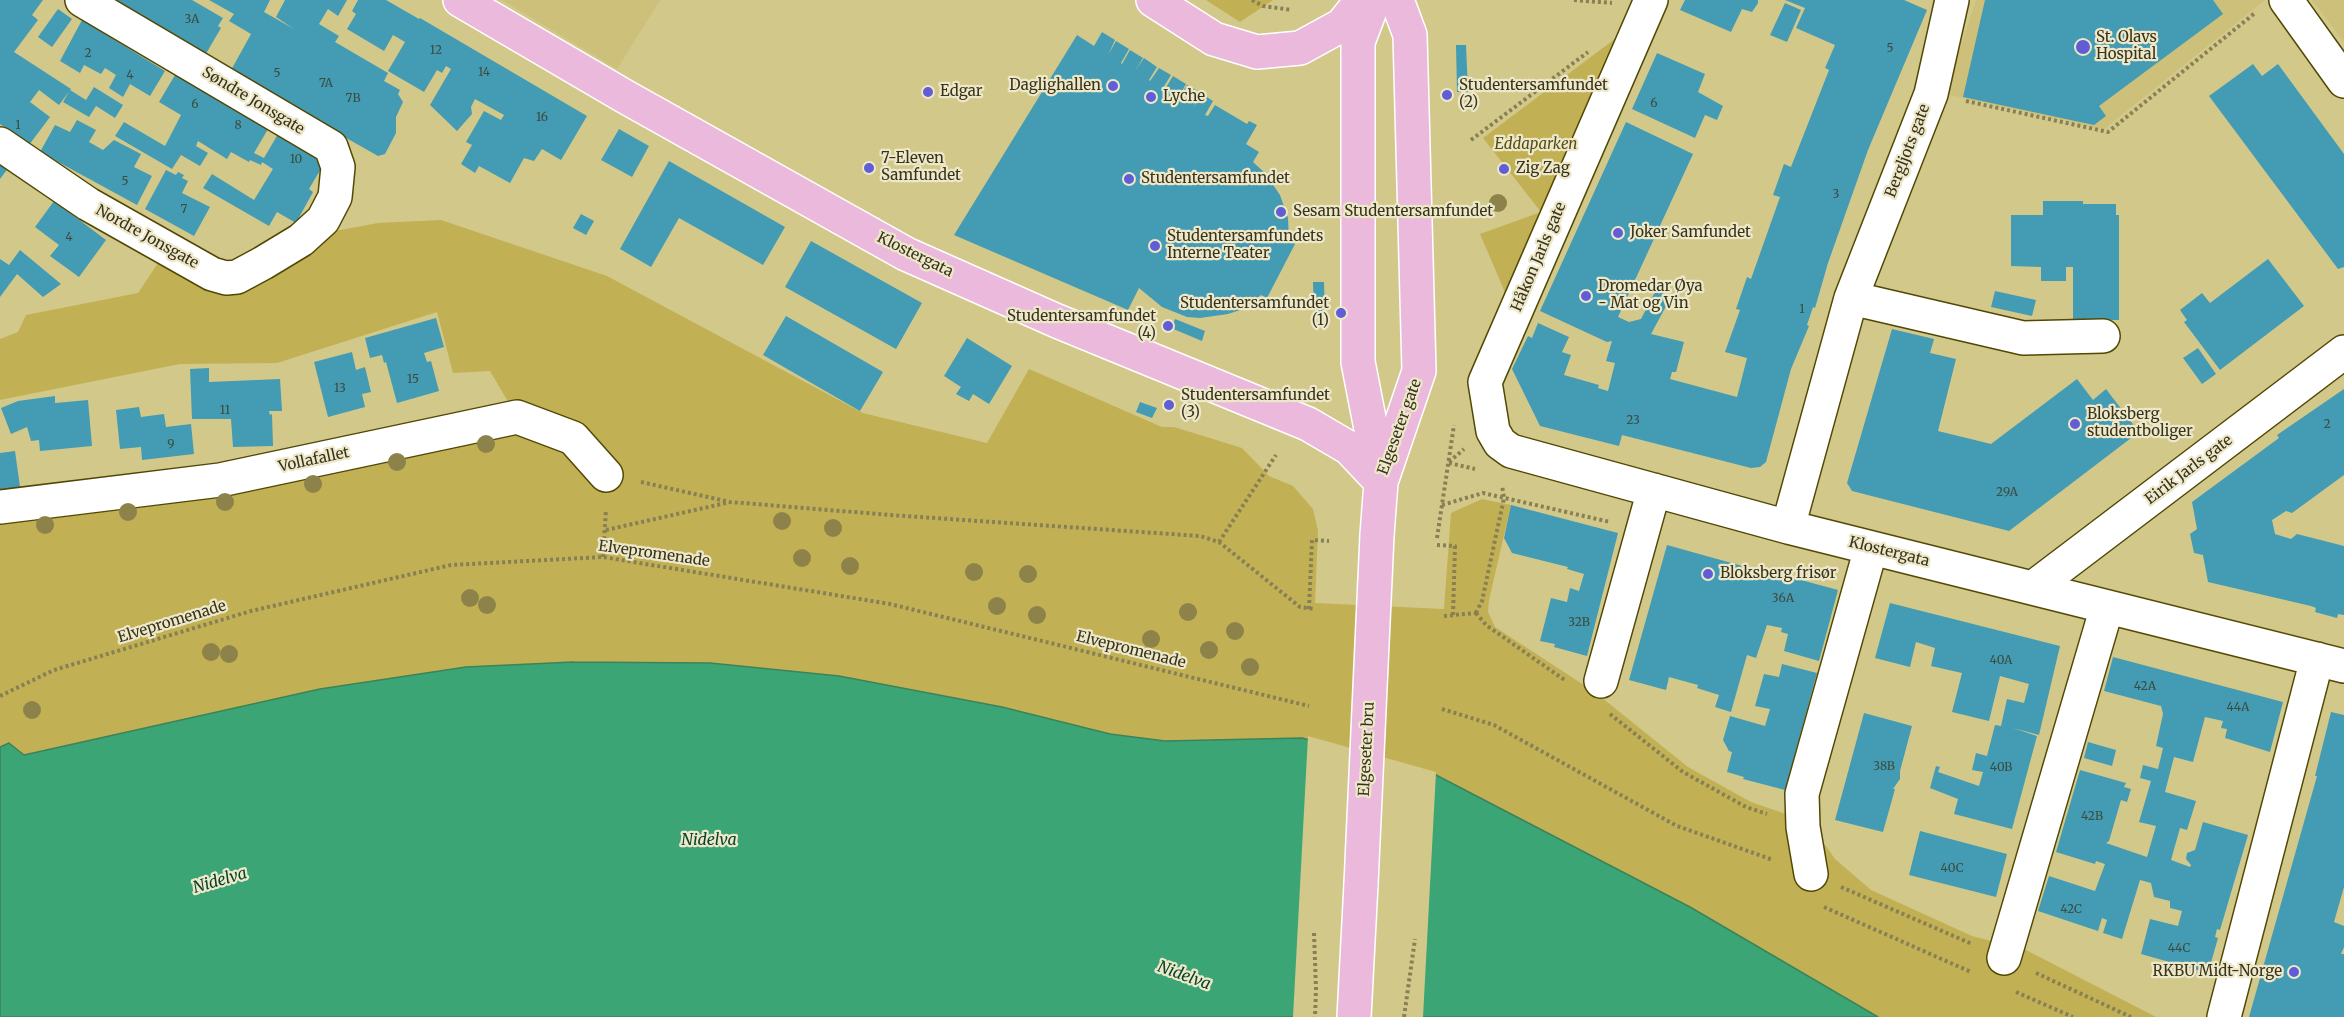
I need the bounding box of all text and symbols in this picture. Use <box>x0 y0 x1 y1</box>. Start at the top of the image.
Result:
house number: 3A <box>184 13 200 27</box>
place label: St. Olavs Hospital <box>2096 29 2157 64</box>
marker: St. Olavs Hospital <box>2074 38 2092 56</box>
house number: 5 <box>1886 42 1894 56</box>
house number: 12 <box>430 44 442 58</box>
house number: 2 <box>84 47 92 61</box>
street label: Søndre Jonsgate <box>199 63 307 139</box>
house number: 14 <box>478 66 490 80</box>
house number: 5 <box>273 67 281 81</box>
house number: 4 <box>126 69 134 83</box>
house number: 7A <box>319 77 333 91</box>
place label: Daglighallen <box>1009 77 1101 95</box>
place label: Studentersamfundet (2) <box>1459 77 1608 112</box>
marker: Daglighallen <box>1106 79 1120 93</box>
place label: Edgar <box>940 83 983 101</box>
marker: Edgar <box>921 85 935 99</box>
place label: Lyche <box>1163 88 1205 106</box>
marker: Studentersamfundet (2) <box>1440 88 1454 102</box>
marker: Lyche <box>1144 90 1158 104</box>
house number: 7B <box>346 92 360 106</box>
house number: 6 <box>1650 97 1658 111</box>
house number: 6 <box>191 98 199 112</box>
street label: Bergljots gate <box>1882 102 1934 200</box>
house number: 16 <box>536 111 548 125</box>
house number: 1 <box>15 119 21 133</box>
house number: 8 <box>234 119 242 133</box>
park label: Eddaparken <box>1495 136 1577 154</box>
place label: 7-Eleven Samfundet <box>881 150 961 185</box>
house number: 10 <box>290 153 302 167</box>
place label: Zig Zag <box>1516 160 1570 178</box>
marker: 7-Eleven Samfundet <box>862 161 876 175</box>
marker: Zig Zag <box>1497 162 1511 176</box>
place label: Studentersamfundet <box>1141 170 1290 188</box>
marker: Studentersamfundet <box>1122 172 1136 186</box>
house number: 5 <box>121 175 129 189</box>
house number: 3 <box>1833 188 1839 202</box>
street label: Håkon Jarls gate <box>1508 200 1570 314</box>
street label: Nordre Jonsgate <box>92 201 202 273</box>
house number: 7 <box>181 203 187 217</box>
place label: Sesam Studentersamfundet <box>1293 203 1493 221</box>
marker: Sesam Studentersamfundet <box>1274 205 1288 219</box>
place label: Joker Samfundet <box>1630 224 1751 242</box>
marker: Joker Samfundet <box>1611 226 1625 240</box>
place label: Studentersamfundets Interne Teater <box>1167 228 1323 263</box>
street label: Klostergata <box>874 229 956 281</box>
house number: 4 <box>65 231 73 245</box>
marker: Studentersamfundets Interne Teater <box>1148 239 1162 253</box>
place label: Dromedar Øya - Mat og Vin <box>1598 278 1703 313</box>
marker: Dromedar Øya - Mat og Vin <box>1579 289 1593 303</box>
place label: Studentersamfundet (1) <box>1180 295 1329 330</box>
house number: 1 <box>1799 303 1805 317</box>
marker: Studentersamfundet (1) <box>1334 306 1348 320</box>
place label: Studentersamfundet (4) <box>1007 308 1156 343</box>
marker: Studentersamfundet (4) <box>1161 319 1175 333</box>
house number: 15 <box>407 373 419 387</box>
street label: Elgeseter gate <box>1374 377 1426 477</box>
house number: 13 <box>334 382 346 396</box>
place label: Studentersamfundet (3) <box>1181 387 1330 422</box>
marker: Studentersamfundet (3) <box>1162 398 1176 412</box>
house number: 11 <box>220 404 230 418</box>
place label: Bloksberg studentboliger <box>2087 406 2193 441</box>
house number: 23 <box>1626 414 1640 428</box>
marker: Bloksberg studentboliger <box>2068 417 2082 431</box>
house number: 2 <box>2323 418 2331 432</box>
street label: Eirik Jarls gate <box>2142 431 2236 509</box>
house number: 9 <box>167 438 175 452</box>
street label: Vollafallet <box>277 444 351 476</box>
house number: 29A <box>1996 486 2018 500</box>
street label: Klostergata <box>1847 533 1931 571</box>
street label: Elvepromenade <box>597 537 711 571</box>
place label: Bloksberg frisør <box>1720 565 1836 583</box>
marker: Bloksberg frisør <box>1701 567 1715 581</box>
house number: 36A <box>1772 592 1794 606</box>
street label: Elvepromenade <box>116 597 228 647</box>
house number: 32B <box>1568 616 1590 630</box>
street label: Elvepromenade <box>1074 628 1188 672</box>
house number: 40A <box>1989 654 2013 668</box>
house number: 42A <box>2134 680 2156 694</box>
street label: Elgeseter bru <box>1356 701 1378 797</box>
house number: 44A <box>2226 701 2250 715</box>
house number: 38B <box>1873 760 1895 774</box>
house number: 40B <box>1990 761 2012 775</box>
house number: 42B <box>2081 810 2103 824</box>
water label: Nidelva <box>681 830 737 850</box>
house number: 40C <box>1940 862 1964 876</box>
water label: Nidelva <box>191 864 249 898</box>
house number: 42C <box>2060 903 2082 917</box>
house number: 44C <box>2168 942 2190 956</box>
water label: Nidelva <box>1155 958 1213 994</box>
place label: RKBU Midt-Norge <box>2153 963 2282 981</box>
marker: RKBU Midt-Norge <box>2287 965 2301 979</box>

